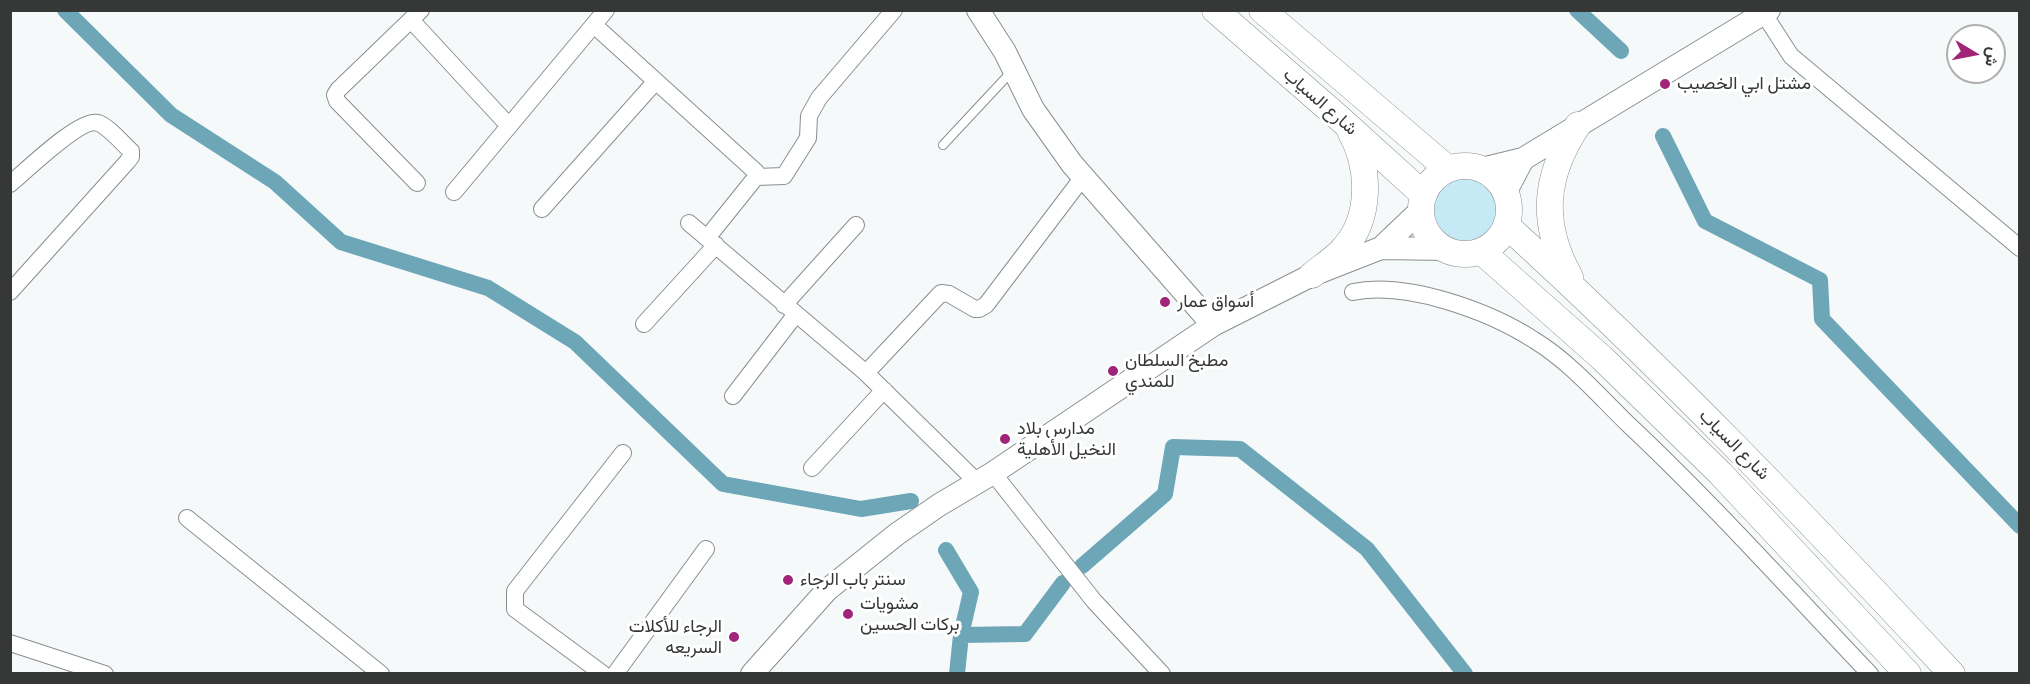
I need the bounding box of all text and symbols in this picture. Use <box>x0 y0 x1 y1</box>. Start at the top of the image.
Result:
north arrow <box>1946 24 2006 84</box>
text: ش <box>1981 46 2003 68</box>
street label: شارع السياب <box>1278 64 1362 140</box>
place label: مشتل ابي الخصيب <box>1677 73 1811 95</box>
marker: مشتل ابي الخصيب <box>1658 77 1672 91</box>
place label: أسواق عمار <box>1177 291 1254 313</box>
marker: أسواق عمار <box>1158 295 1172 309</box>
place label: مطبخ السلطان للمندي <box>1125 350 1228 392</box>
marker: مطبخ السلطان للمندي <box>1106 364 1120 378</box>
street label: شارع السياب <box>1694 405 1774 485</box>
place label: مدارس بلاد النخيل الأهلية <box>1017 418 1116 460</box>
marker: مدارس بلاد النخيل الأهلية <box>998 432 1012 446</box>
place label: سنتر باب الرجاء <box>800 569 906 591</box>
marker: سنتر باب الرجاء <box>781 573 795 587</box>
place label: مشويات بركات الحسين <box>860 593 960 636</box>
marker: مشويات بركات الحسين <box>841 607 855 621</box>
place label: الرجاء للأكلات السريعه <box>629 616 722 658</box>
marker: الرجاء للأكلات السريعه <box>727 630 741 644</box>

